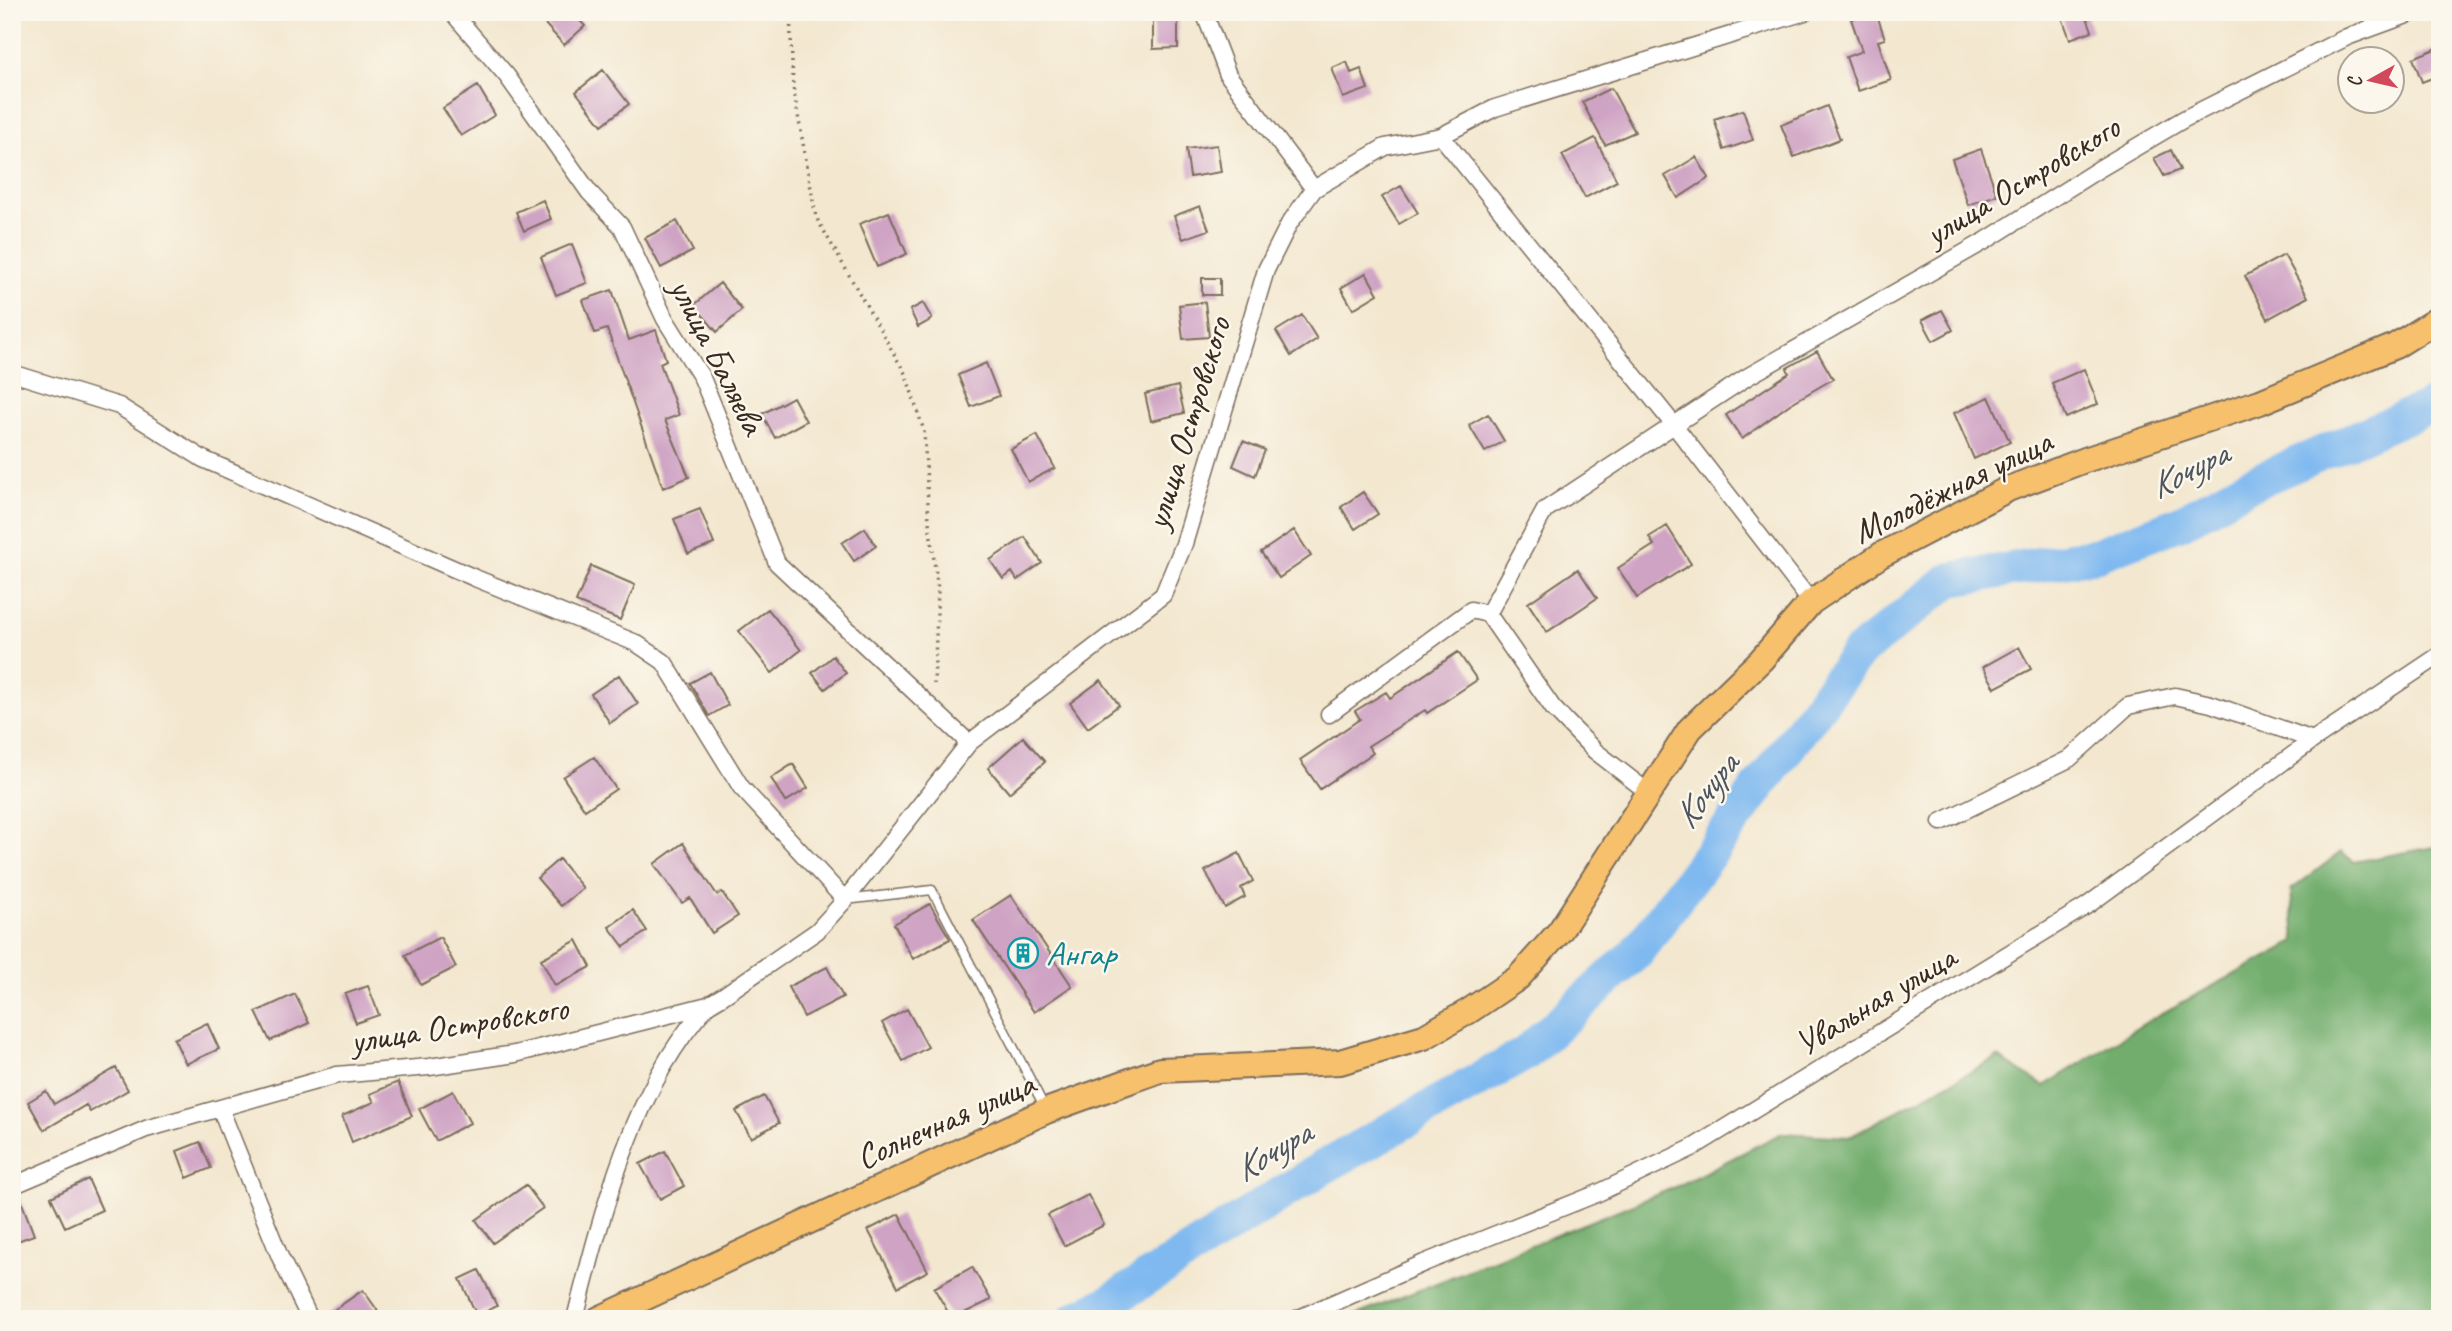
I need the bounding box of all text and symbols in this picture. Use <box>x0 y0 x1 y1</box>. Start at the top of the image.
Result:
north arrow <box>2336 46 2406 116</box>
text: С <box>2342 73 2368 89</box>
street label: улица Островского <box>1915 104 2129 257</box>
street label: улица Баляева <box>658 269 777 444</box>
street label: улица Островского <box>1133 310 1242 536</box>
street label: Молодёжная улица <box>1845 418 2061 554</box>
water label: Кочура <box>2141 428 2239 509</box>
water label: Кочура <box>1662 740 1751 837</box>
place label: Ангар <box>1046 931 1119 976</box>
street label: Увальная улица <box>1786 933 1966 1066</box>
building icon: Ангар <box>1006 936 1040 970</box>
street label: улица Островского <box>345 985 573 1064</box>
street label: Солнечная улица <box>849 1060 1044 1180</box>
water label: Кочура <box>1225 1107 1323 1192</box>

